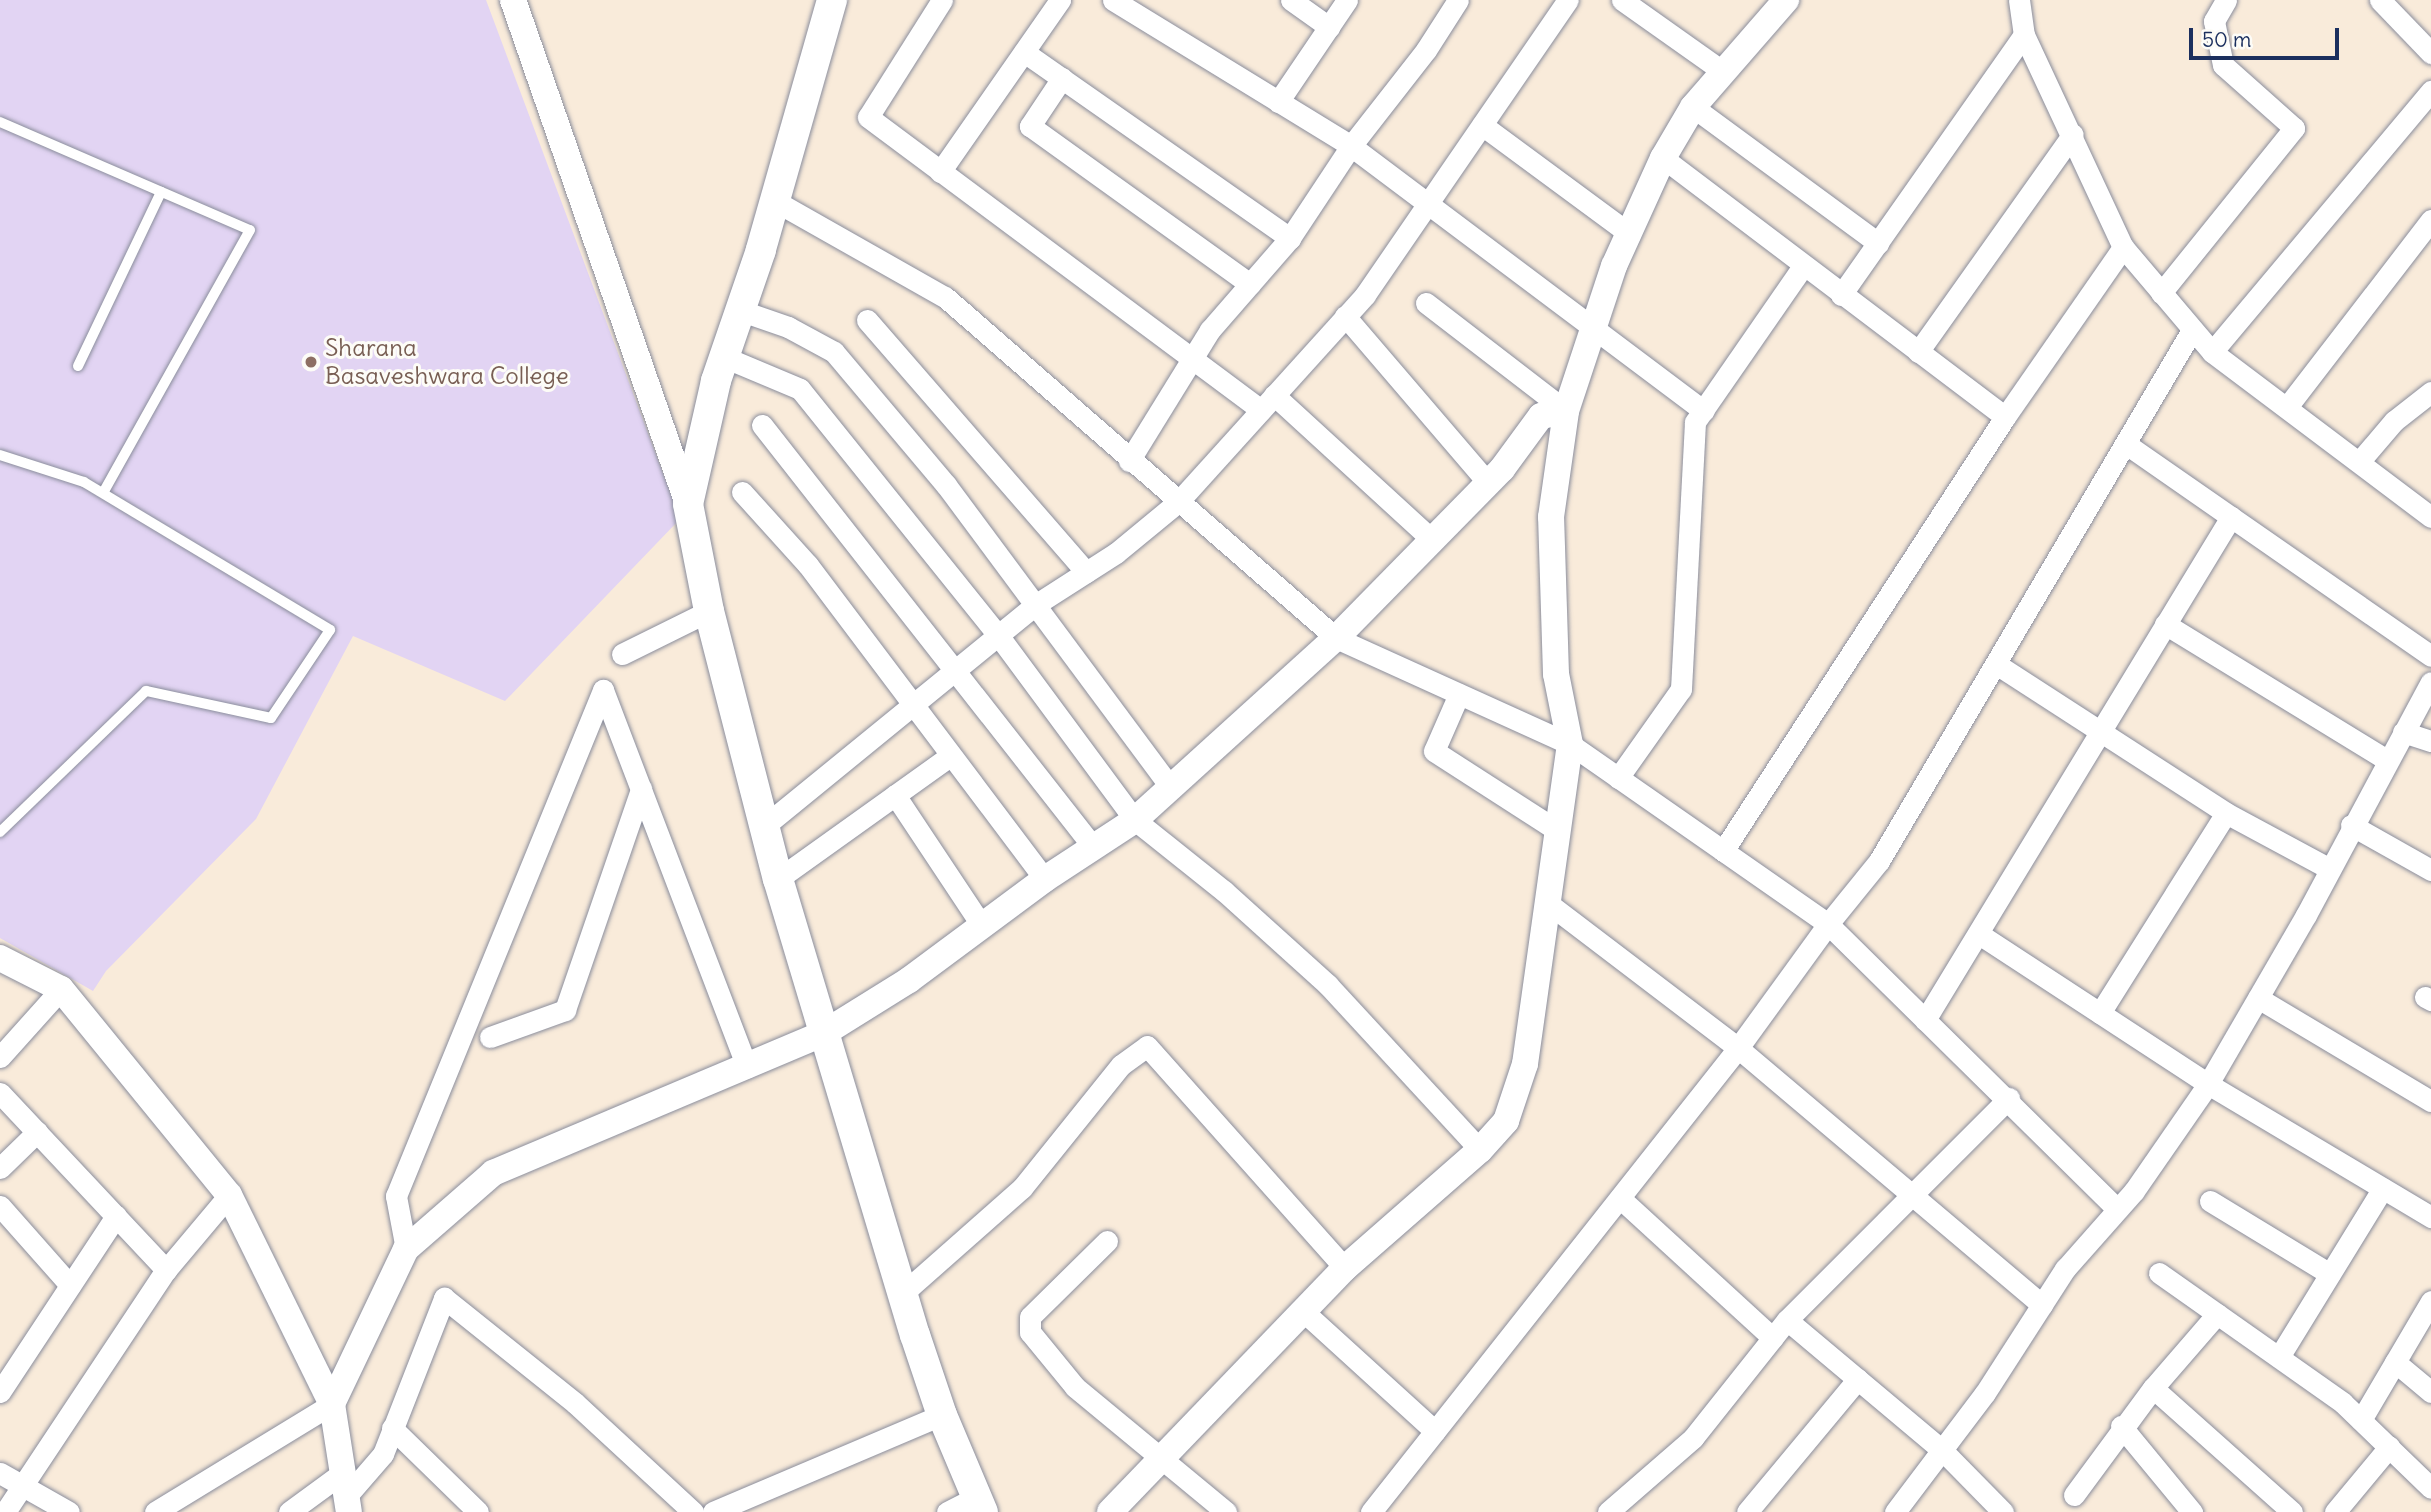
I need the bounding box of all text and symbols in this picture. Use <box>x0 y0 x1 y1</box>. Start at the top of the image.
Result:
scale bar <box>2193 14 2344 58</box>
text: 50 m <box>2202 26 2251 53</box>
place label: Sharana Basaveshwara College <box>325 334 569 390</box>
marker: Sharana Basaveshwara College <box>303 354 319 370</box>

